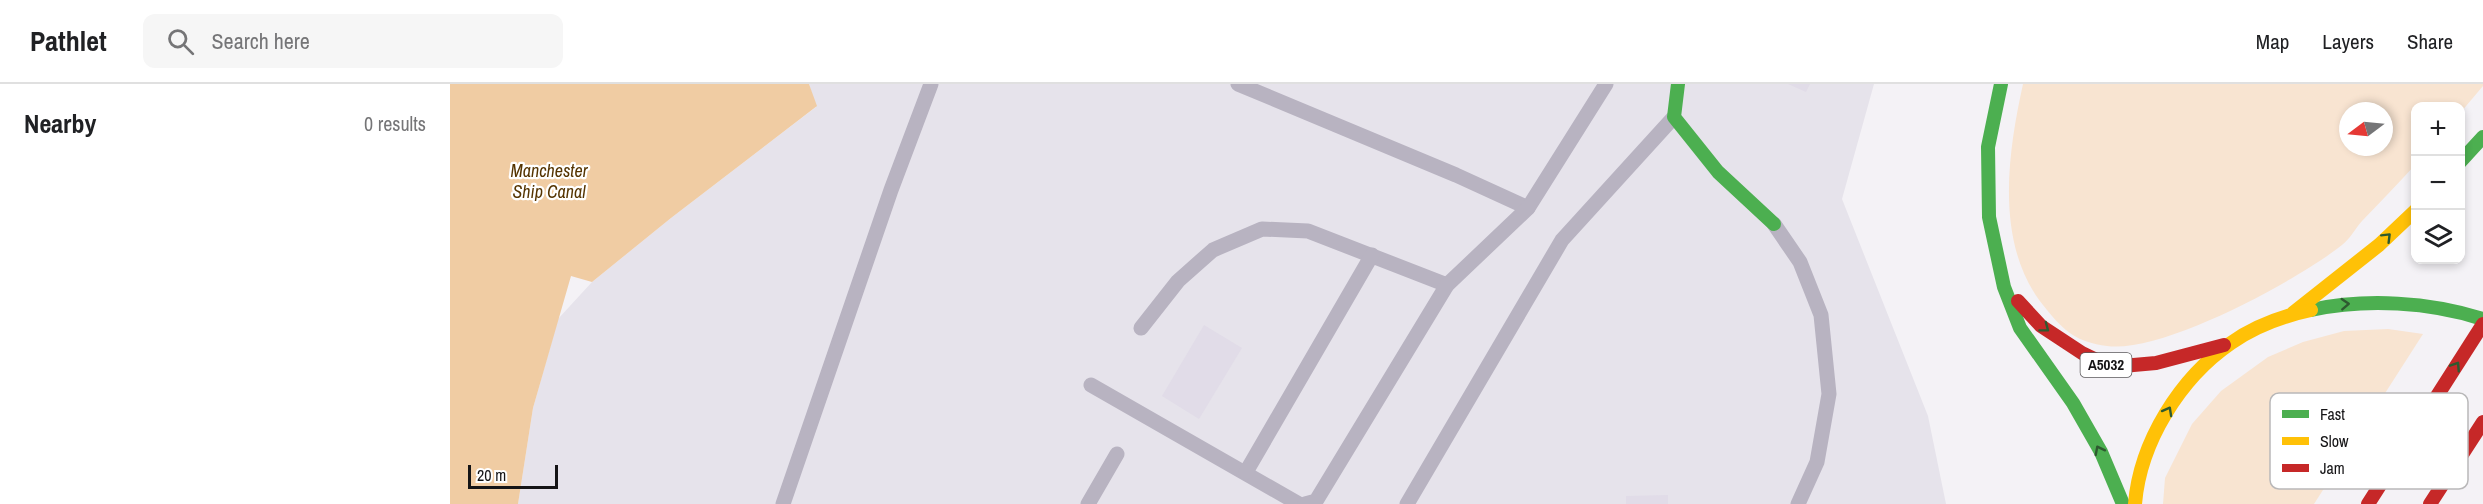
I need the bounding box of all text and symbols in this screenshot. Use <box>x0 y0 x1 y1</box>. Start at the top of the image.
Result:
search box <box>143 14 563 68</box>
text: Pathlet <box>30 22 107 60</box>
icon: search <box>164 25 197 58</box>
text: Search here <box>212 26 310 56</box>
text: Map <box>2256 27 2289 56</box>
text: Layers <box>2322 27 2374 56</box>
text: Share <box>2407 27 2453 56</box>
north arrow <box>2339 102 2393 156</box>
map controls <box>2411 102 2465 264</box>
button: + <box>2411 102 2465 156</box>
text: Nearby <box>24 106 96 141</box>
text: 0 results <box>364 110 426 137</box>
button: − <box>2411 156 2465 210</box>
water label: Manchester Ship Canal <box>510 158 589 204</box>
button: layers <box>2411 210 2465 264</box>
one-way arrow <box>2380 234 2391 245</box>
one-way arrow <box>2341 298 2350 311</box>
one-way arrow <box>2039 321 2050 332</box>
road number: A5032 <box>2080 353 2132 377</box>
one-way arrow <box>2449 362 2461 372</box>
legend <box>2270 393 2468 489</box>
text: Fast <box>2320 403 2345 425</box>
one-way arrow <box>2161 406 2172 417</box>
text: Slow <box>2320 430 2349 452</box>
one-way arrow <box>2095 446 2107 457</box>
text: Jam <box>2320 457 2345 479</box>
scale bar <box>468 462 558 490</box>
text: 20 m <box>477 464 506 486</box>

